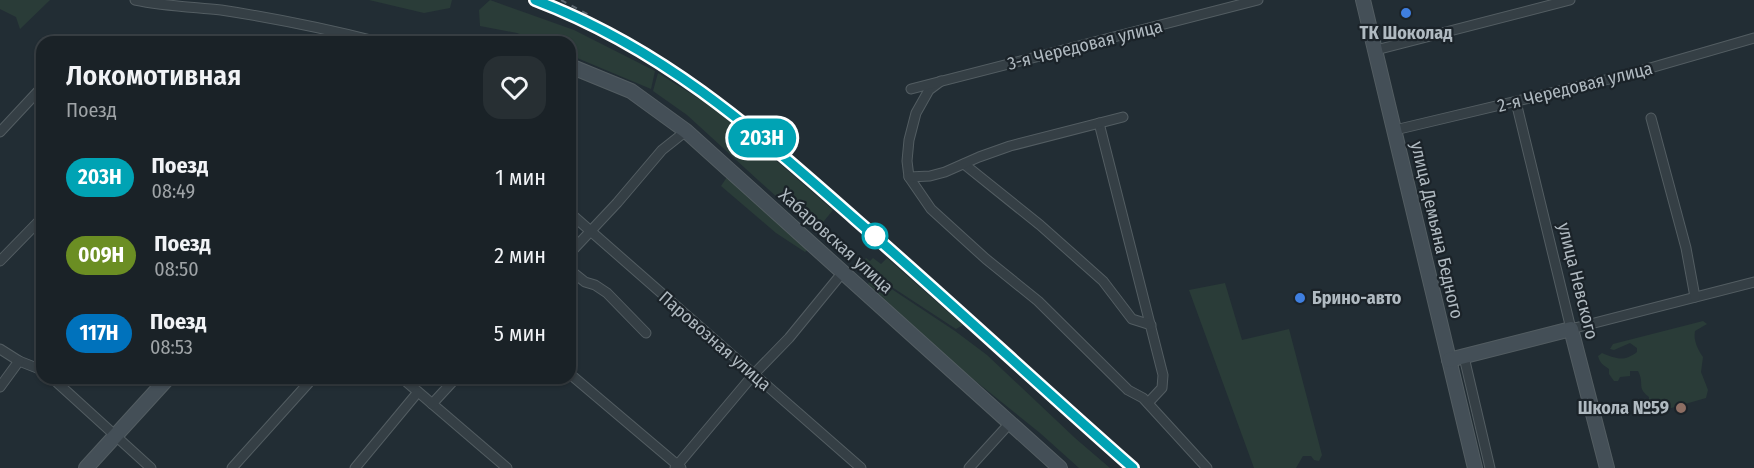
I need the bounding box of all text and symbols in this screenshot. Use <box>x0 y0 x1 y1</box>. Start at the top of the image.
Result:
marker: ТК Шоколад <box>1399 6 1413 20</box>
street label: 3-я Чередовая улица <box>1005 15 1165 75</box>
place label: ТК Шоколад <box>1360 22 1452 44</box>
button: heart <box>483 56 546 119</box>
street label: 2-я Чередовая улица <box>1495 57 1655 117</box>
text: Локомотивная <box>66 59 241 92</box>
text: Поезд <box>66 98 117 122</box>
line badge: 203Н <box>720 118 804 158</box>
text: 203Н <box>740 125 784 151</box>
street label: улица Демьяна Бедного <box>1406 139 1468 321</box>
text: Поезд <box>152 152 208 179</box>
text: 203Н <box>78 164 122 190</box>
text: 1 мин <box>495 164 546 191</box>
text: 08:49 <box>152 179 195 203</box>
street label: Хабаровская улица <box>774 184 898 298</box>
street label: улица Невского <box>1553 220 1603 342</box>
unlabelled marker <box>862 223 888 249</box>
text: Поезд <box>154 230 211 257</box>
text: 009Н <box>78 242 124 268</box>
text: 2 мин <box>494 242 546 269</box>
text: 08:50 <box>154 257 199 281</box>
street label: Паровозная улица <box>654 286 776 396</box>
place label: Брино-авто <box>1312 287 1402 309</box>
marker: Брино-авто <box>1293 291 1307 305</box>
text: Поезд <box>150 308 207 335</box>
text: 117Н <box>80 320 118 346</box>
text: 5 мин <box>494 320 546 347</box>
text: 08:53 <box>150 335 193 359</box>
place label: Школа №59 <box>1578 397 1669 419</box>
marker: Школа №59 <box>1674 401 1688 415</box>

